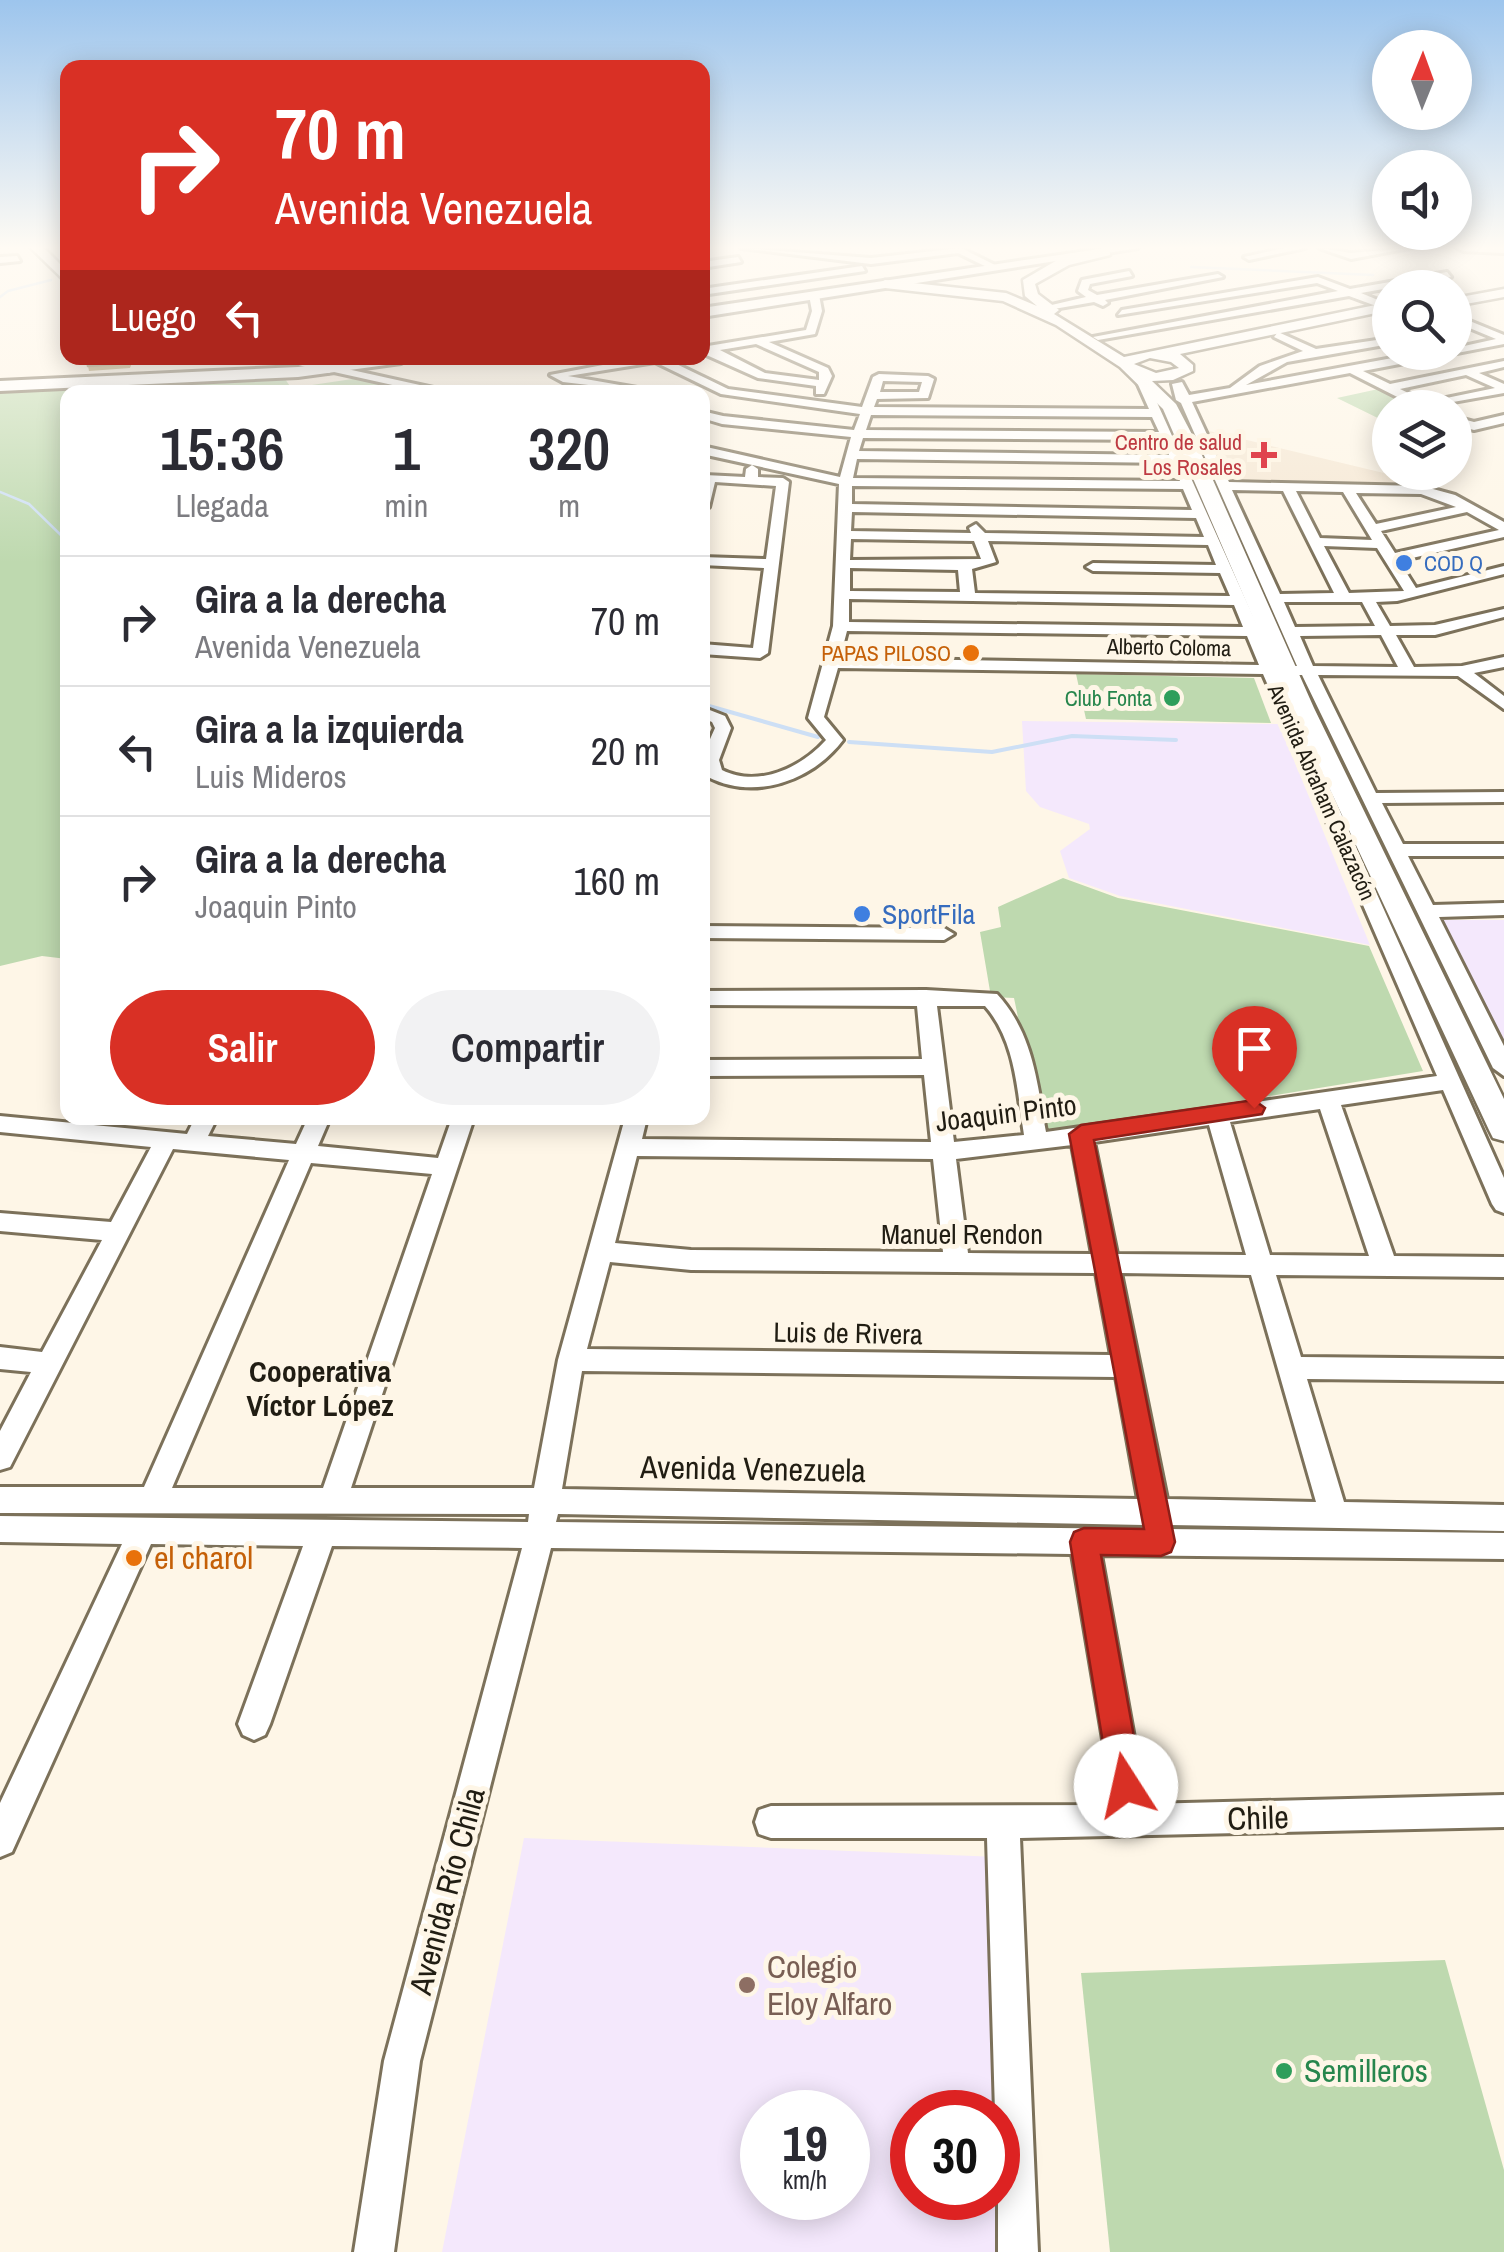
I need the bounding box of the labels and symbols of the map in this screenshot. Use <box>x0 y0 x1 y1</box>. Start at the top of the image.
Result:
north arrow <box>1372 30 1472 130</box>
place label: Centro de salud Los Rosales <box>1115 427 1242 482</box>
marker: Centro de salud Los Rosales <box>1251 442 1277 468</box>
place label: COD Q <box>1424 548 1483 578</box>
marker: COD Q <box>1393 552 1415 574</box>
street label: Alberto Coloma <box>1106 631 1231 663</box>
place label: PAPAS PILOSO <box>821 638 951 668</box>
marker: PAPAS PILOSO <box>960 642 982 664</box>
street label: Avenida Abraham Calazacón <box>1260 678 1383 905</box>
place label: Club Fonta <box>1065 683 1152 713</box>
marker: Club Fonta <box>1161 687 1183 709</box>
place label: SportFila <box>882 895 975 933</box>
marker: SportFila <box>851 903 873 925</box>
pin <box>1212 1006 1297 1109</box>
street label: Joaquin Pinto <box>933 1086 1079 1140</box>
street label: Manuel Rendon <box>881 1215 1043 1253</box>
street label: Luis de Rivera <box>773 1313 923 1353</box>
district label: Cooperativa Víctor López <box>246 1351 394 1425</box>
street label: Avenida Venezuela <box>639 1445 867 1492</box>
place label: el charol <box>154 1536 253 1579</box>
marker: el charol <box>123 1547 145 1569</box>
position arrow <box>1074 1734 1178 1838</box>
street label: Avenida Río Chila <box>398 1782 495 2000</box>
street label: Chile <box>1227 1795 1289 1840</box>
place label: Colegio Eloy Alfaro <box>767 1945 892 2025</box>
marker: Colegio Eloy Alfaro <box>736 1974 758 1996</box>
place label: Semilleros <box>1304 2049 1428 2092</box>
marker: Semilleros <box>1273 2060 1295 2082</box>
speed limit sign: 30 <box>890 2090 1020 2220</box>

